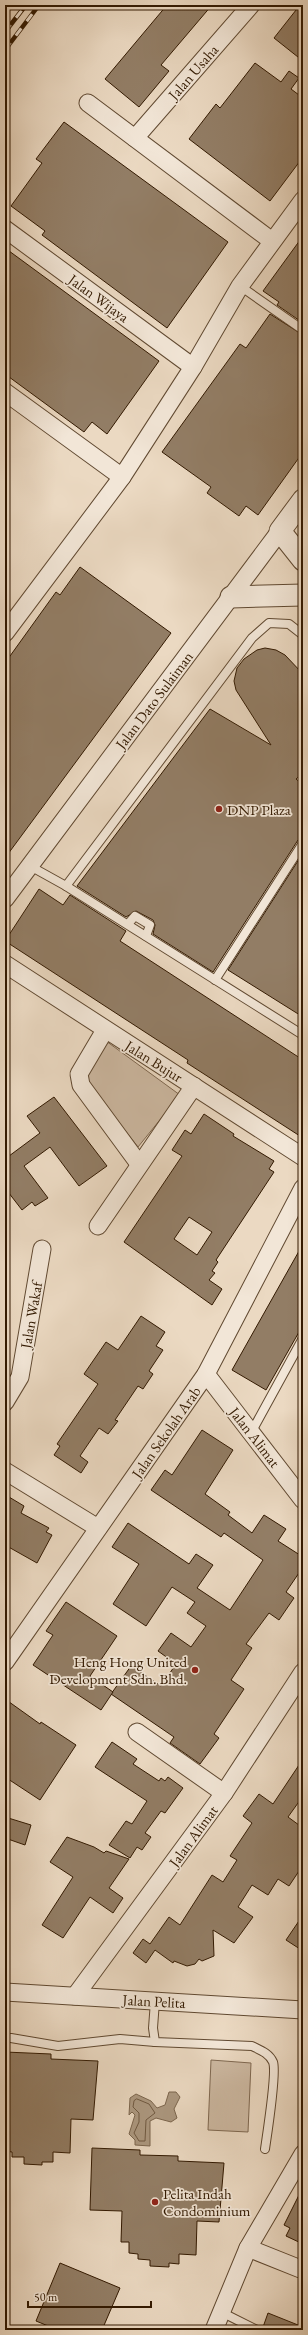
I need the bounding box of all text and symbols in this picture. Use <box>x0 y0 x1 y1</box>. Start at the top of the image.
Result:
street label: Jalan Usaha <box>162 40 222 105</box>
street label: Jalan Wijaya <box>63 268 133 326</box>
street label: Jalan Dato Sulaiman <box>110 647 197 754</box>
place label: DNP Plaza <box>227 800 291 819</box>
marker: DNP Plaza <box>214 804 224 814</box>
street label: Jalan Bujur <box>120 1035 186 1086</box>
street label: Jalan Wakaf <box>15 1278 47 1352</box>
street label: Jalan Sekolah Arab <box>126 1382 205 1483</box>
street label: Jalan Alimat <box>224 1401 285 1471</box>
place label: Heng Hong United Development Sdn. Bhd. <box>49 1652 187 1688</box>
marker: Heng Hong United Development Sdn. Bhd. <box>190 1665 200 1675</box>
street label: Jalan Alimat <box>163 1801 222 1872</box>
street label: Jalan Pelita <box>120 1990 186 2012</box>
place label: Pelita Indah Condominium <box>163 2184 251 2220</box>
marker: Pelita Indah Condominium <box>150 2197 160 2207</box>
scale bar <box>28 2283 151 2309</box>
text: 50 m <box>34 2289 58 2305</box>

